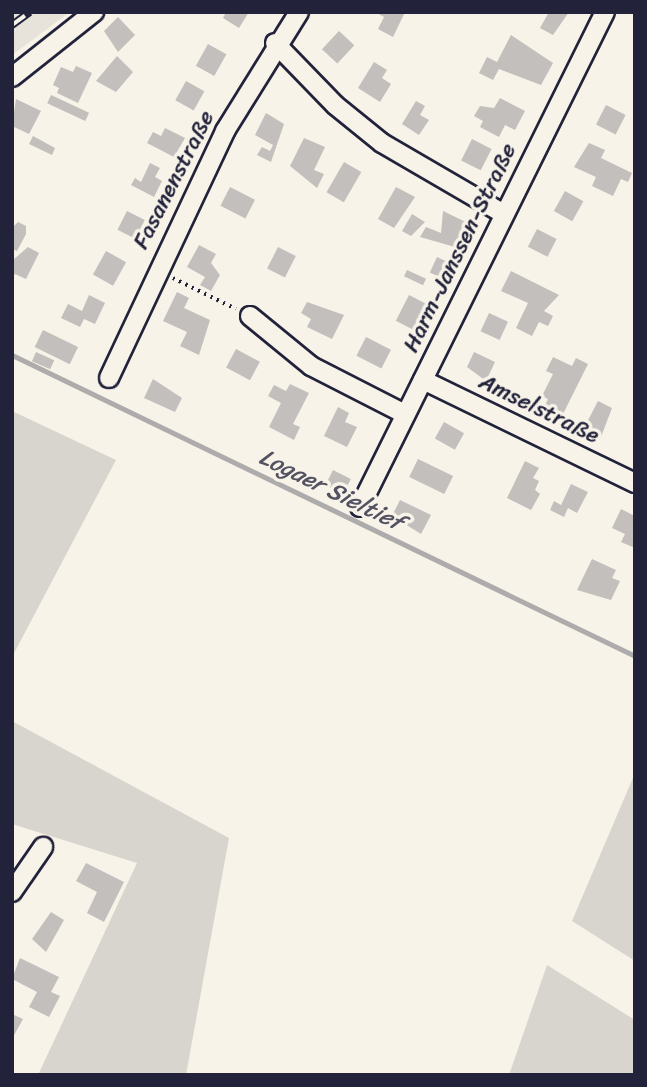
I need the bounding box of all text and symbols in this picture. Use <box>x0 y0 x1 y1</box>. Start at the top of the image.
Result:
street label: Fasanenstraße <box>127 106 221 254</box>
street label: Harm-Janssen-Straße <box>397 139 523 357</box>
street label: Amselstraße <box>474 368 604 450</box>
water label: Logaer Sieltief <box>255 443 407 537</box>

